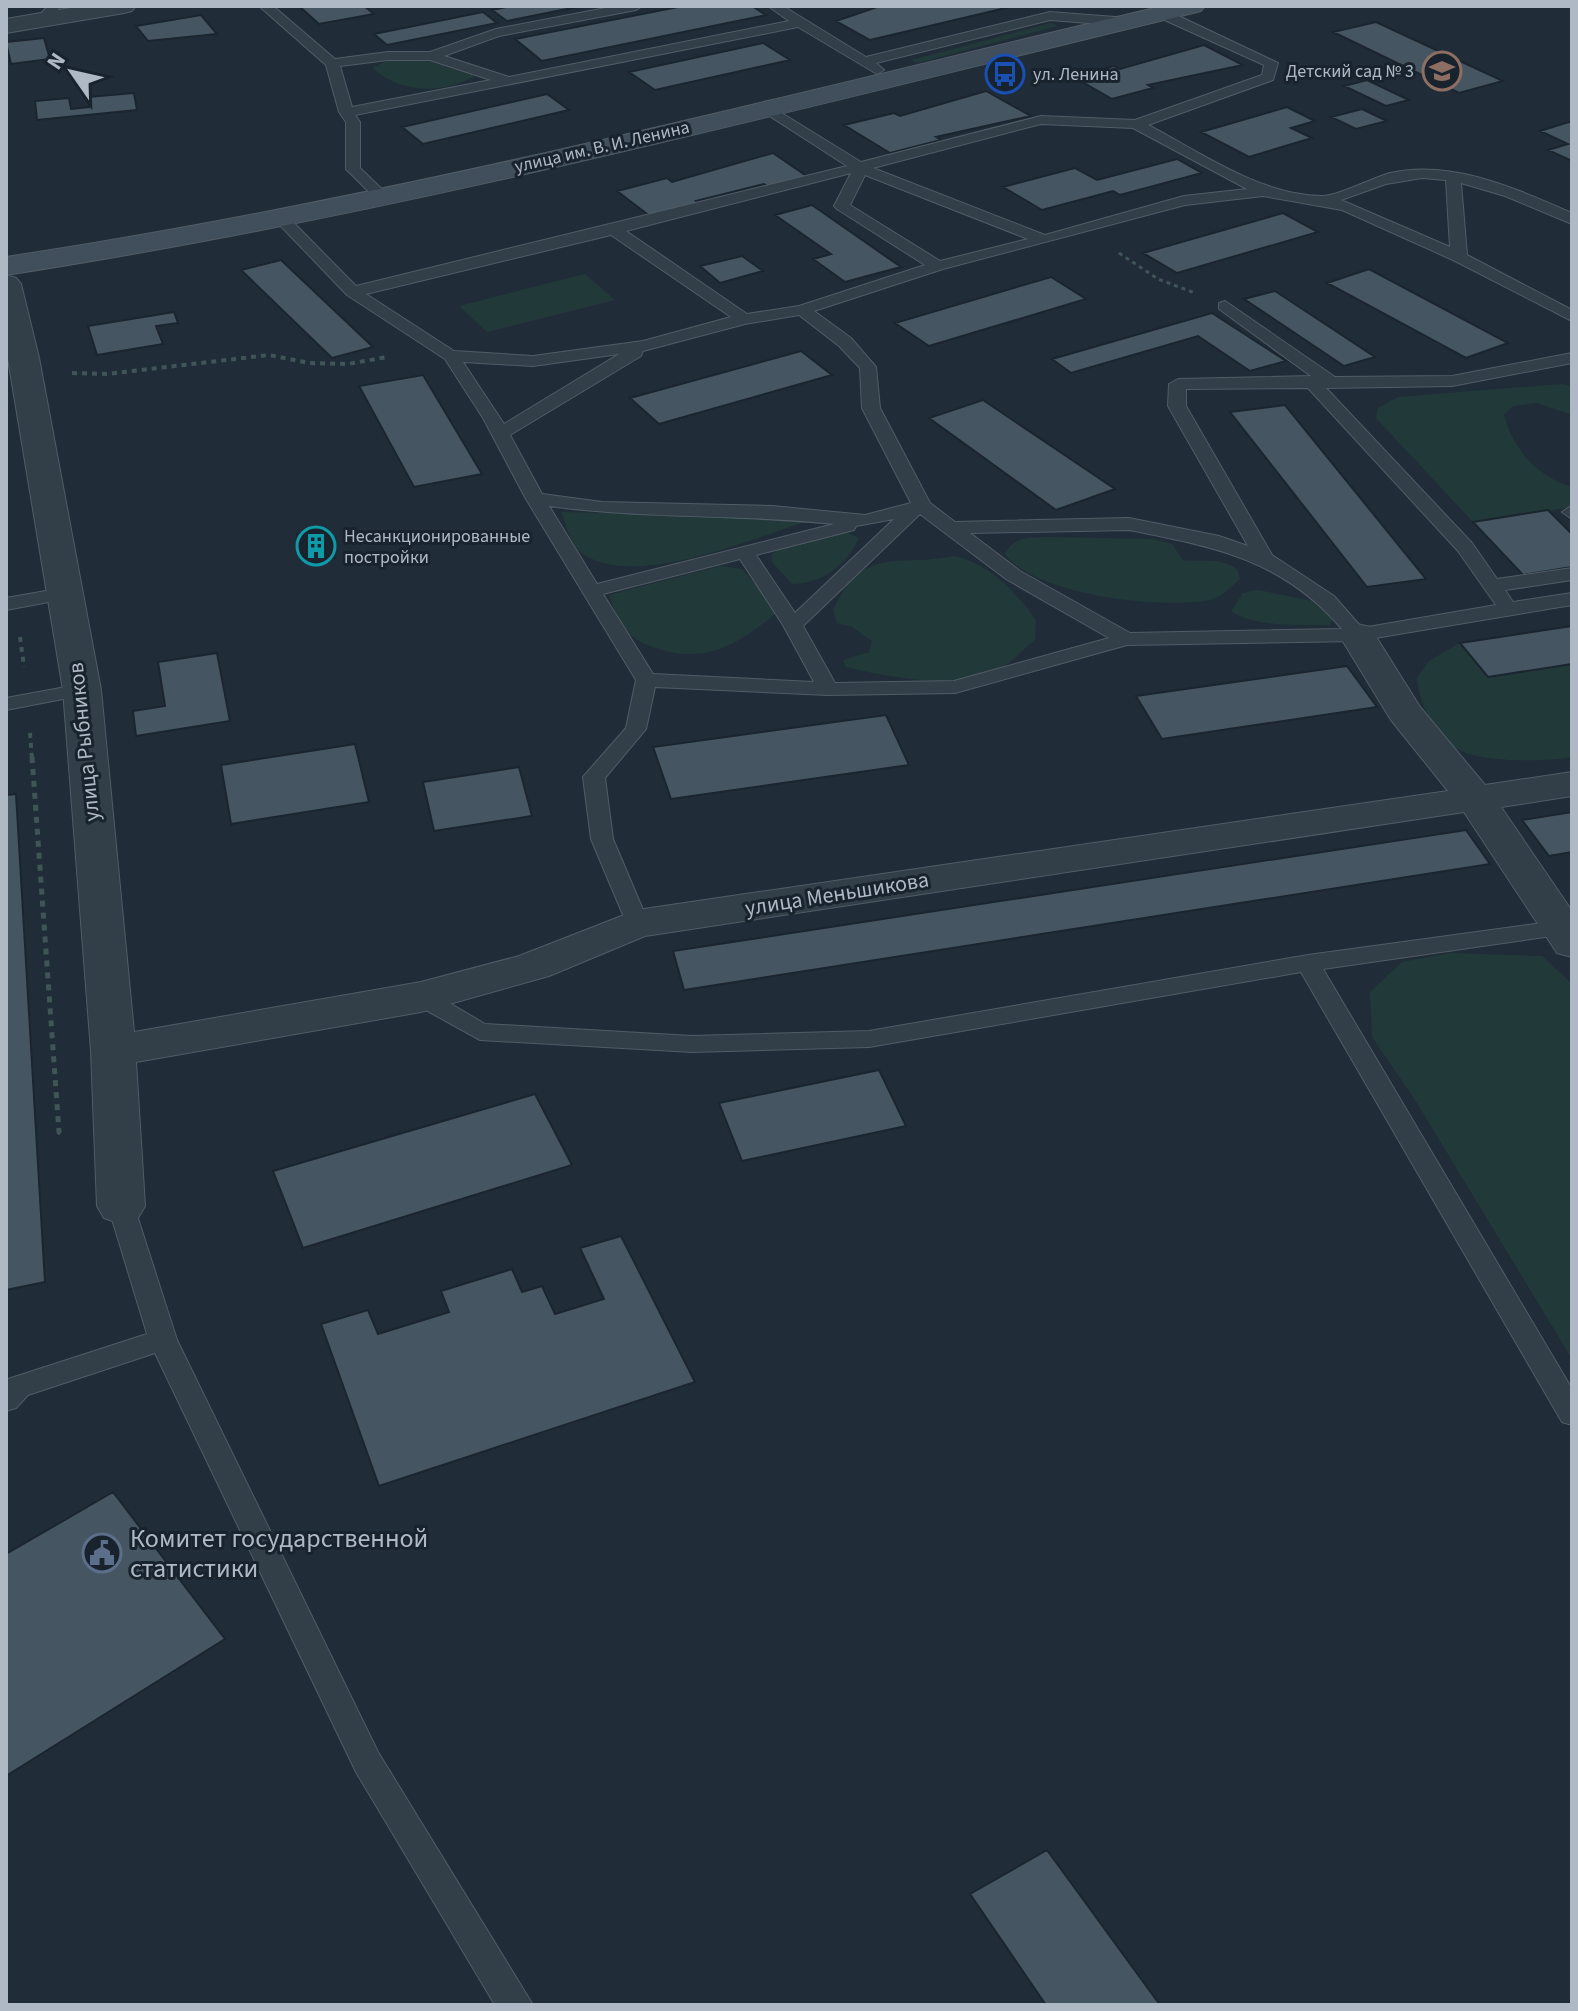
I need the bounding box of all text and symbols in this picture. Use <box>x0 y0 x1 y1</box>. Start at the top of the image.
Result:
north arrow <box>32 32 112 112</box>
text: N <box>39 46 74 76</box>
school or university icon: Детский сад № 3 <box>1421 50 1463 92</box>
bus stop icon: ул. Ленина <box>984 53 1026 95</box>
place label: Детский сад № 3 <box>1286 59 1414 84</box>
place label: ул. Ленина <box>1033 62 1119 87</box>
street label: улица им. В. И. Ленина <box>512 115 692 179</box>
place label: Несанкционированные постройки <box>344 524 530 570</box>
building icon: Несанкционированные постройки <box>295 525 337 567</box>
street label: улица Рыбников <box>60 661 108 823</box>
street label: улица Меньшикова <box>743 864 931 924</box>
place label: Комитет государственной статистики <box>130 1520 428 1587</box>
public building icon: Комитет государственной статистики <box>81 1532 123 1574</box>

